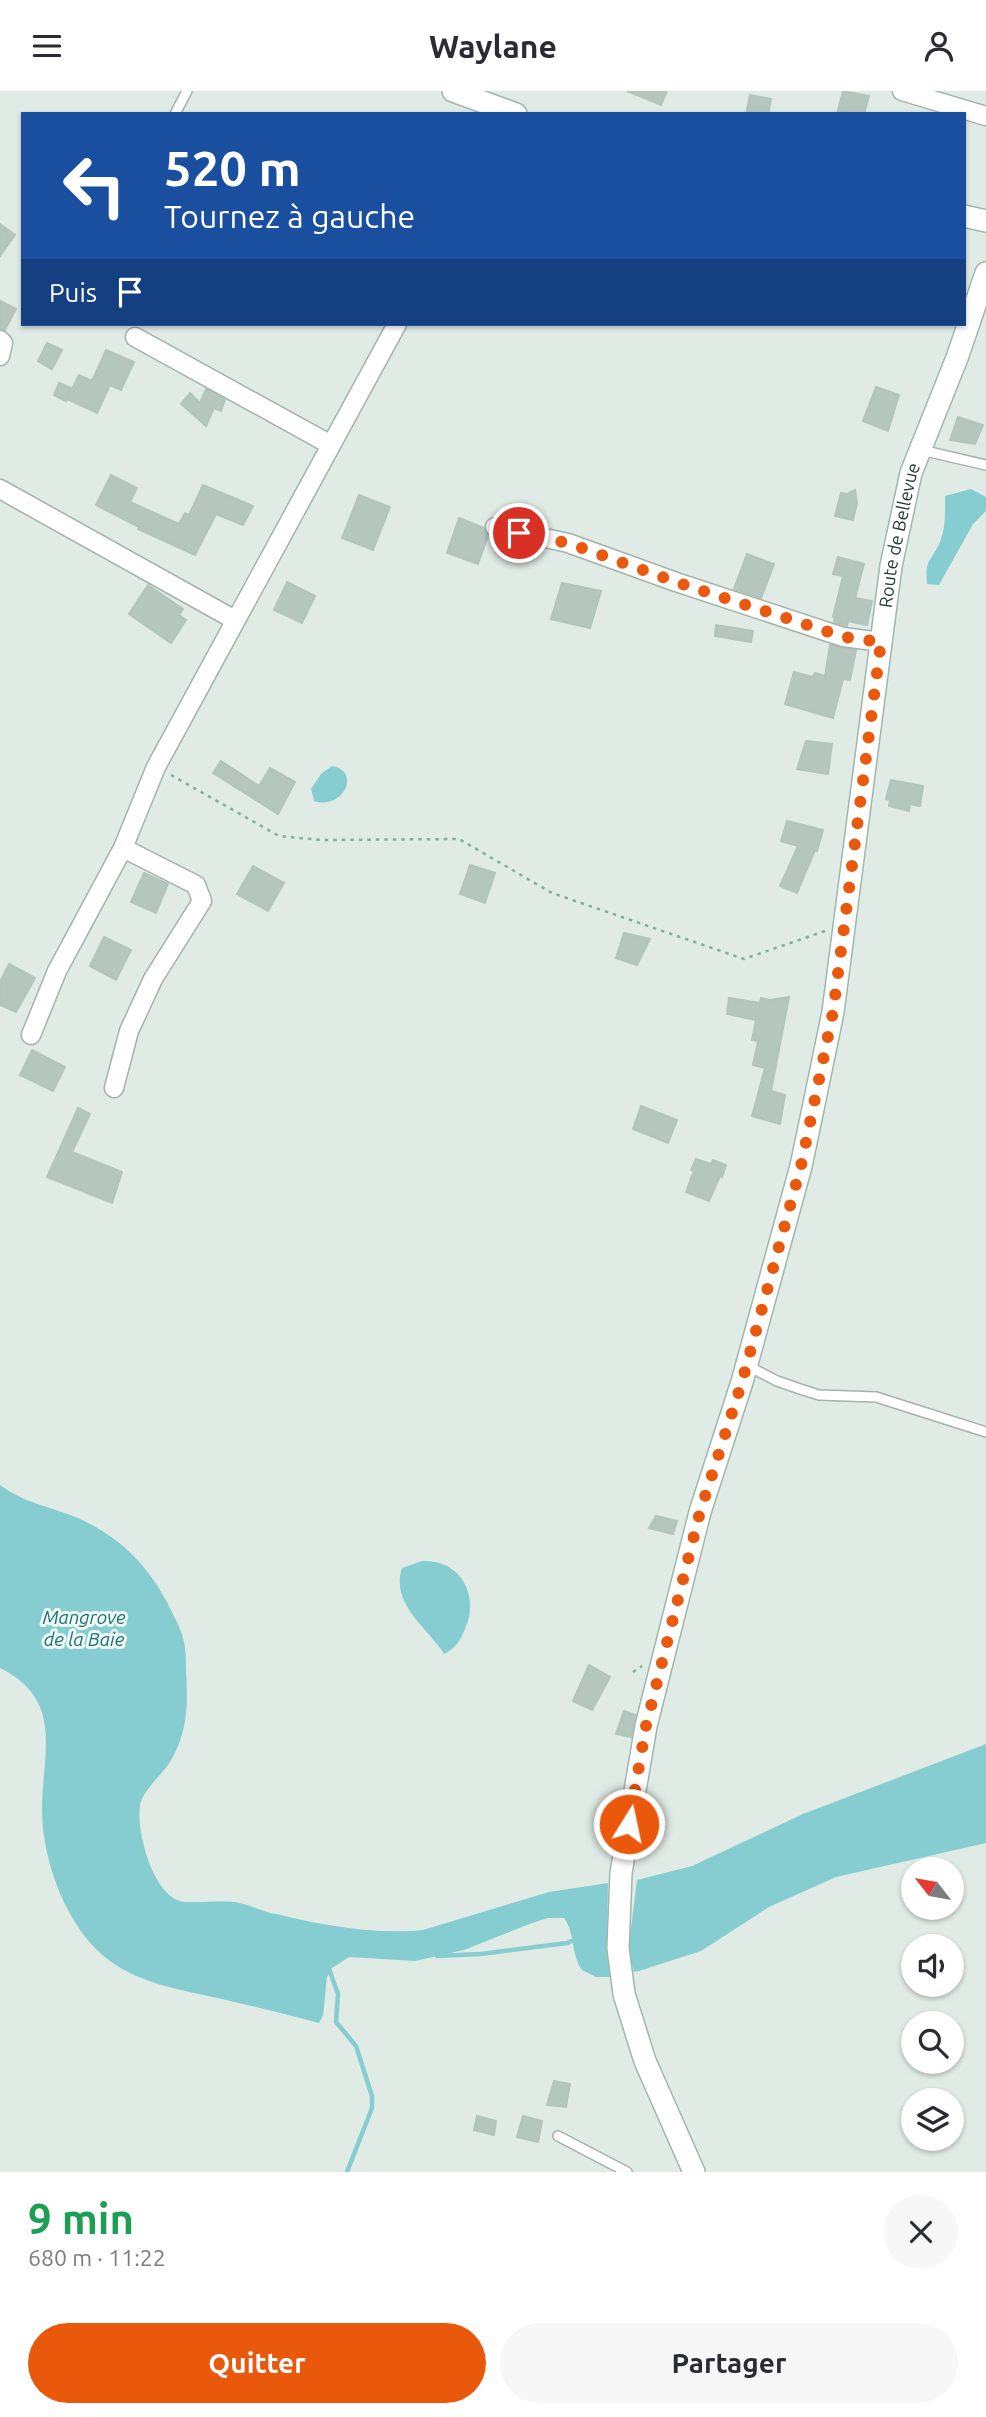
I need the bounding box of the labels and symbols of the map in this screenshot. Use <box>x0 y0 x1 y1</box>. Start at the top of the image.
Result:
street label: Route de Bellevue <box>875 459 923 609</box>
pin <box>489 503 549 563</box>
water label: Mangrove de la Baie <box>42 1606 126 1650</box>
position arrow <box>592 1787 666 1861</box>
north arrow <box>901 1857 964 1920</box>

